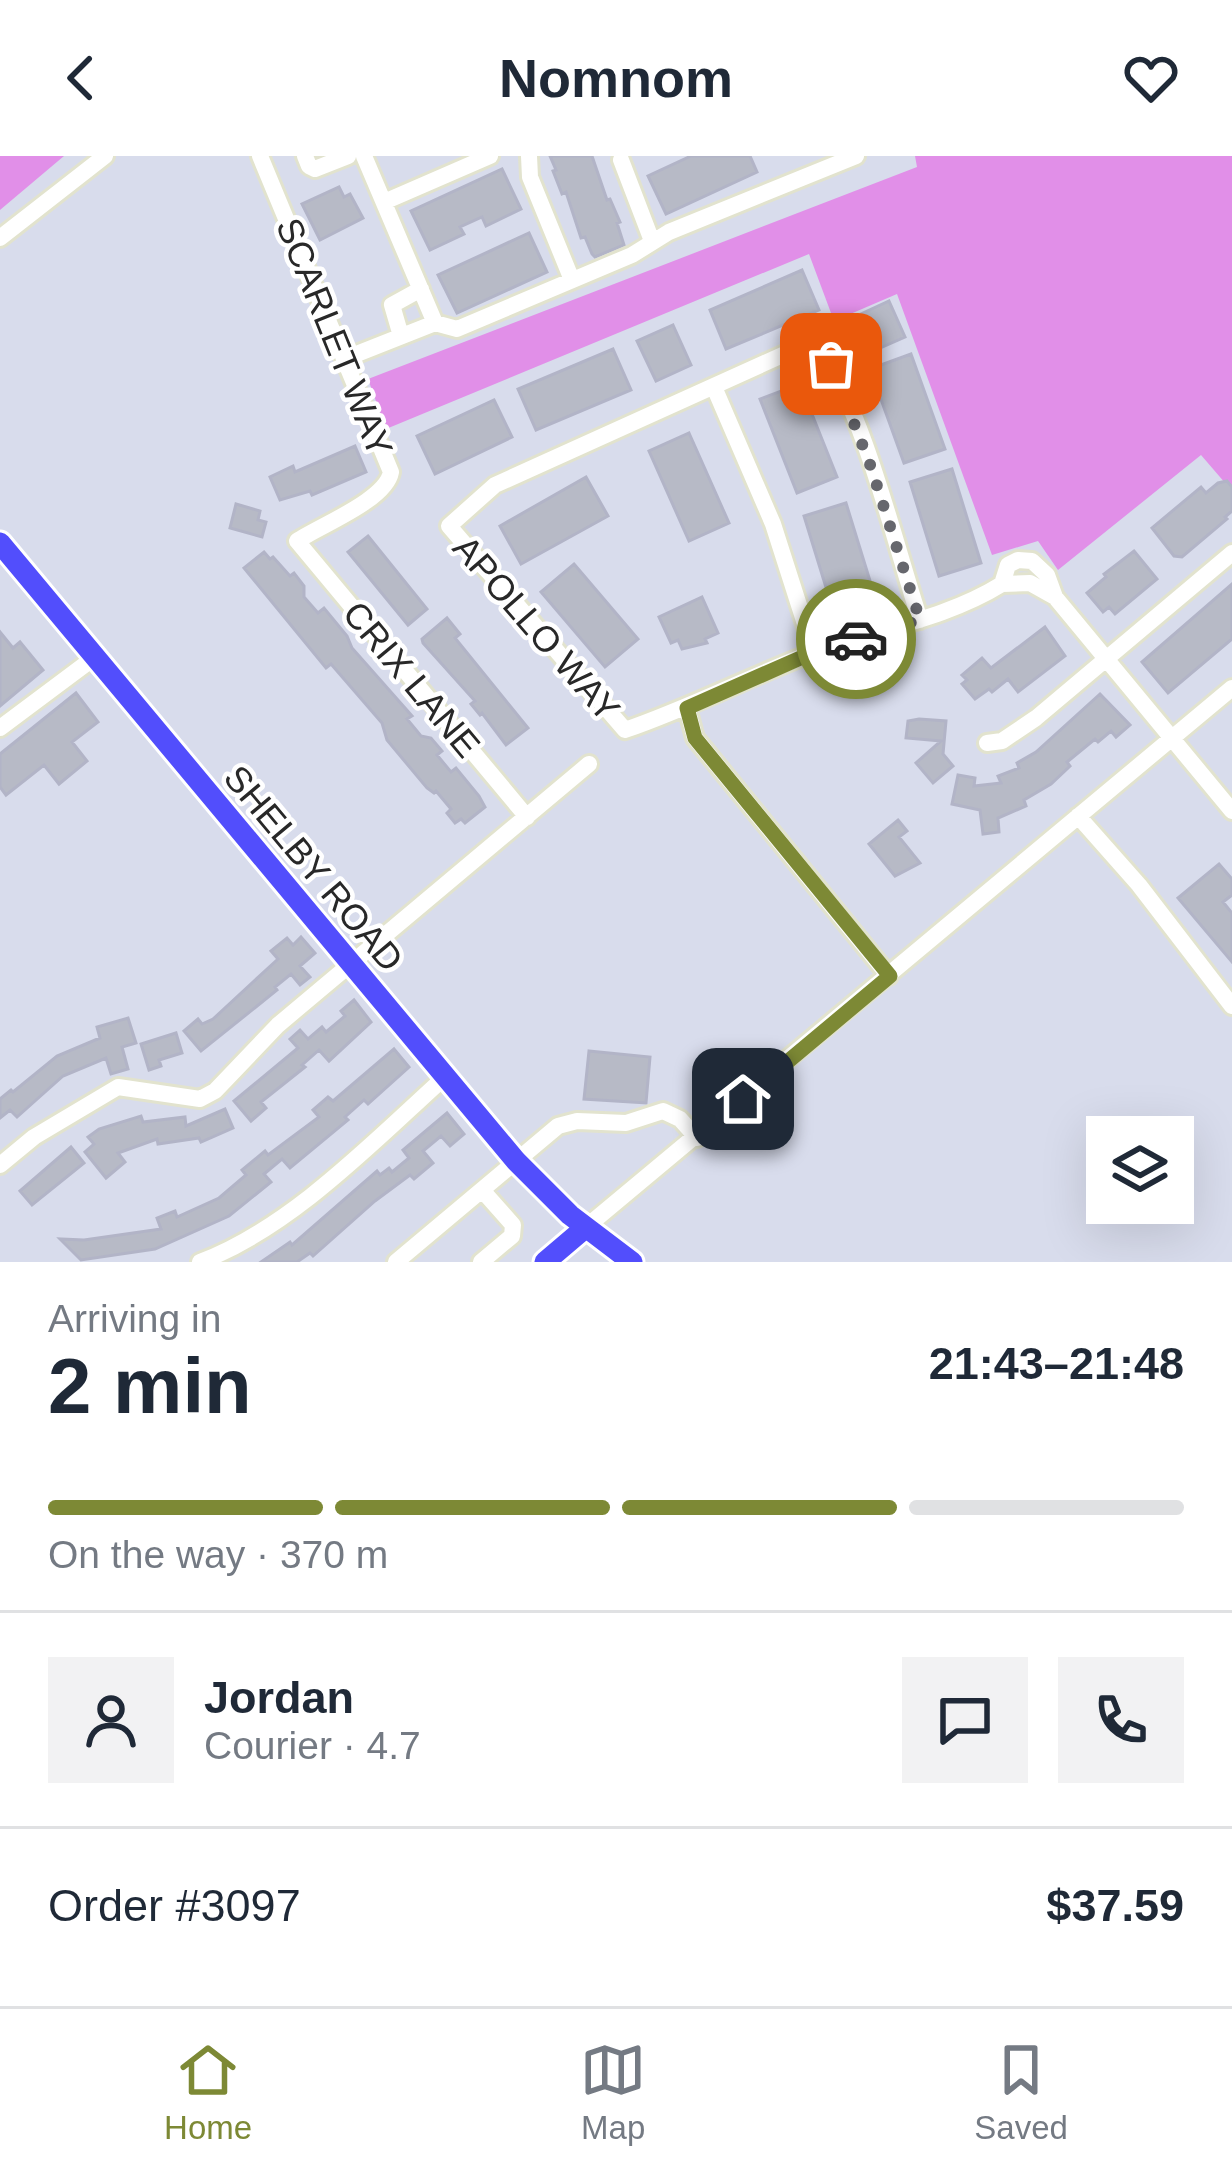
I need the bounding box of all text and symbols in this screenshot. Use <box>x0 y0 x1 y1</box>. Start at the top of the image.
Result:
icon: back <box>48 45 114 111</box>
icon: heart <box>1118 45 1184 111</box>
text: Nomnom <box>499 48 733 108</box>
street label: SCARLET WAY <box>268 212 401 462</box>
pin <box>780 313 882 415</box>
icon: bag <box>798 331 864 397</box>
street label: APOLLO WAY <box>445 527 628 729</box>
courier <box>796 579 916 699</box>
street label: CRIX LANE <box>335 593 488 765</box>
icon: car <box>823 606 889 672</box>
street label: SHELBY ROAD <box>216 757 411 979</box>
pin <box>692 1048 794 1150</box>
icon: home <box>710 1066 776 1132</box>
map controls <box>1086 1116 1194 1224</box>
button: layers <box>1086 1116 1194 1224</box>
text: Arriving in <box>48 1297 221 1340</box>
text: 21:43–21:48 <box>929 1338 1184 1389</box>
text: 2 min <box>48 1342 252 1430</box>
text: On the way · 370 m <box>48 1533 388 1576</box>
button: person <box>48 1657 174 1783</box>
button: chat <box>902 1657 1028 1783</box>
button: phone <box>1058 1657 1184 1783</box>
text: Jordan <box>204 1672 354 1723</box>
text: Courier · 4.7 <box>204 1724 421 1767</box>
text: Order #3097 <box>48 1880 301 1931</box>
text: $37.59 <box>1046 1880 1184 1931</box>
tab: Home <box>164 2037 252 2147</box>
tab: Map <box>580 2037 646 2147</box>
tab: Saved <box>974 2037 1068 2147</box>

